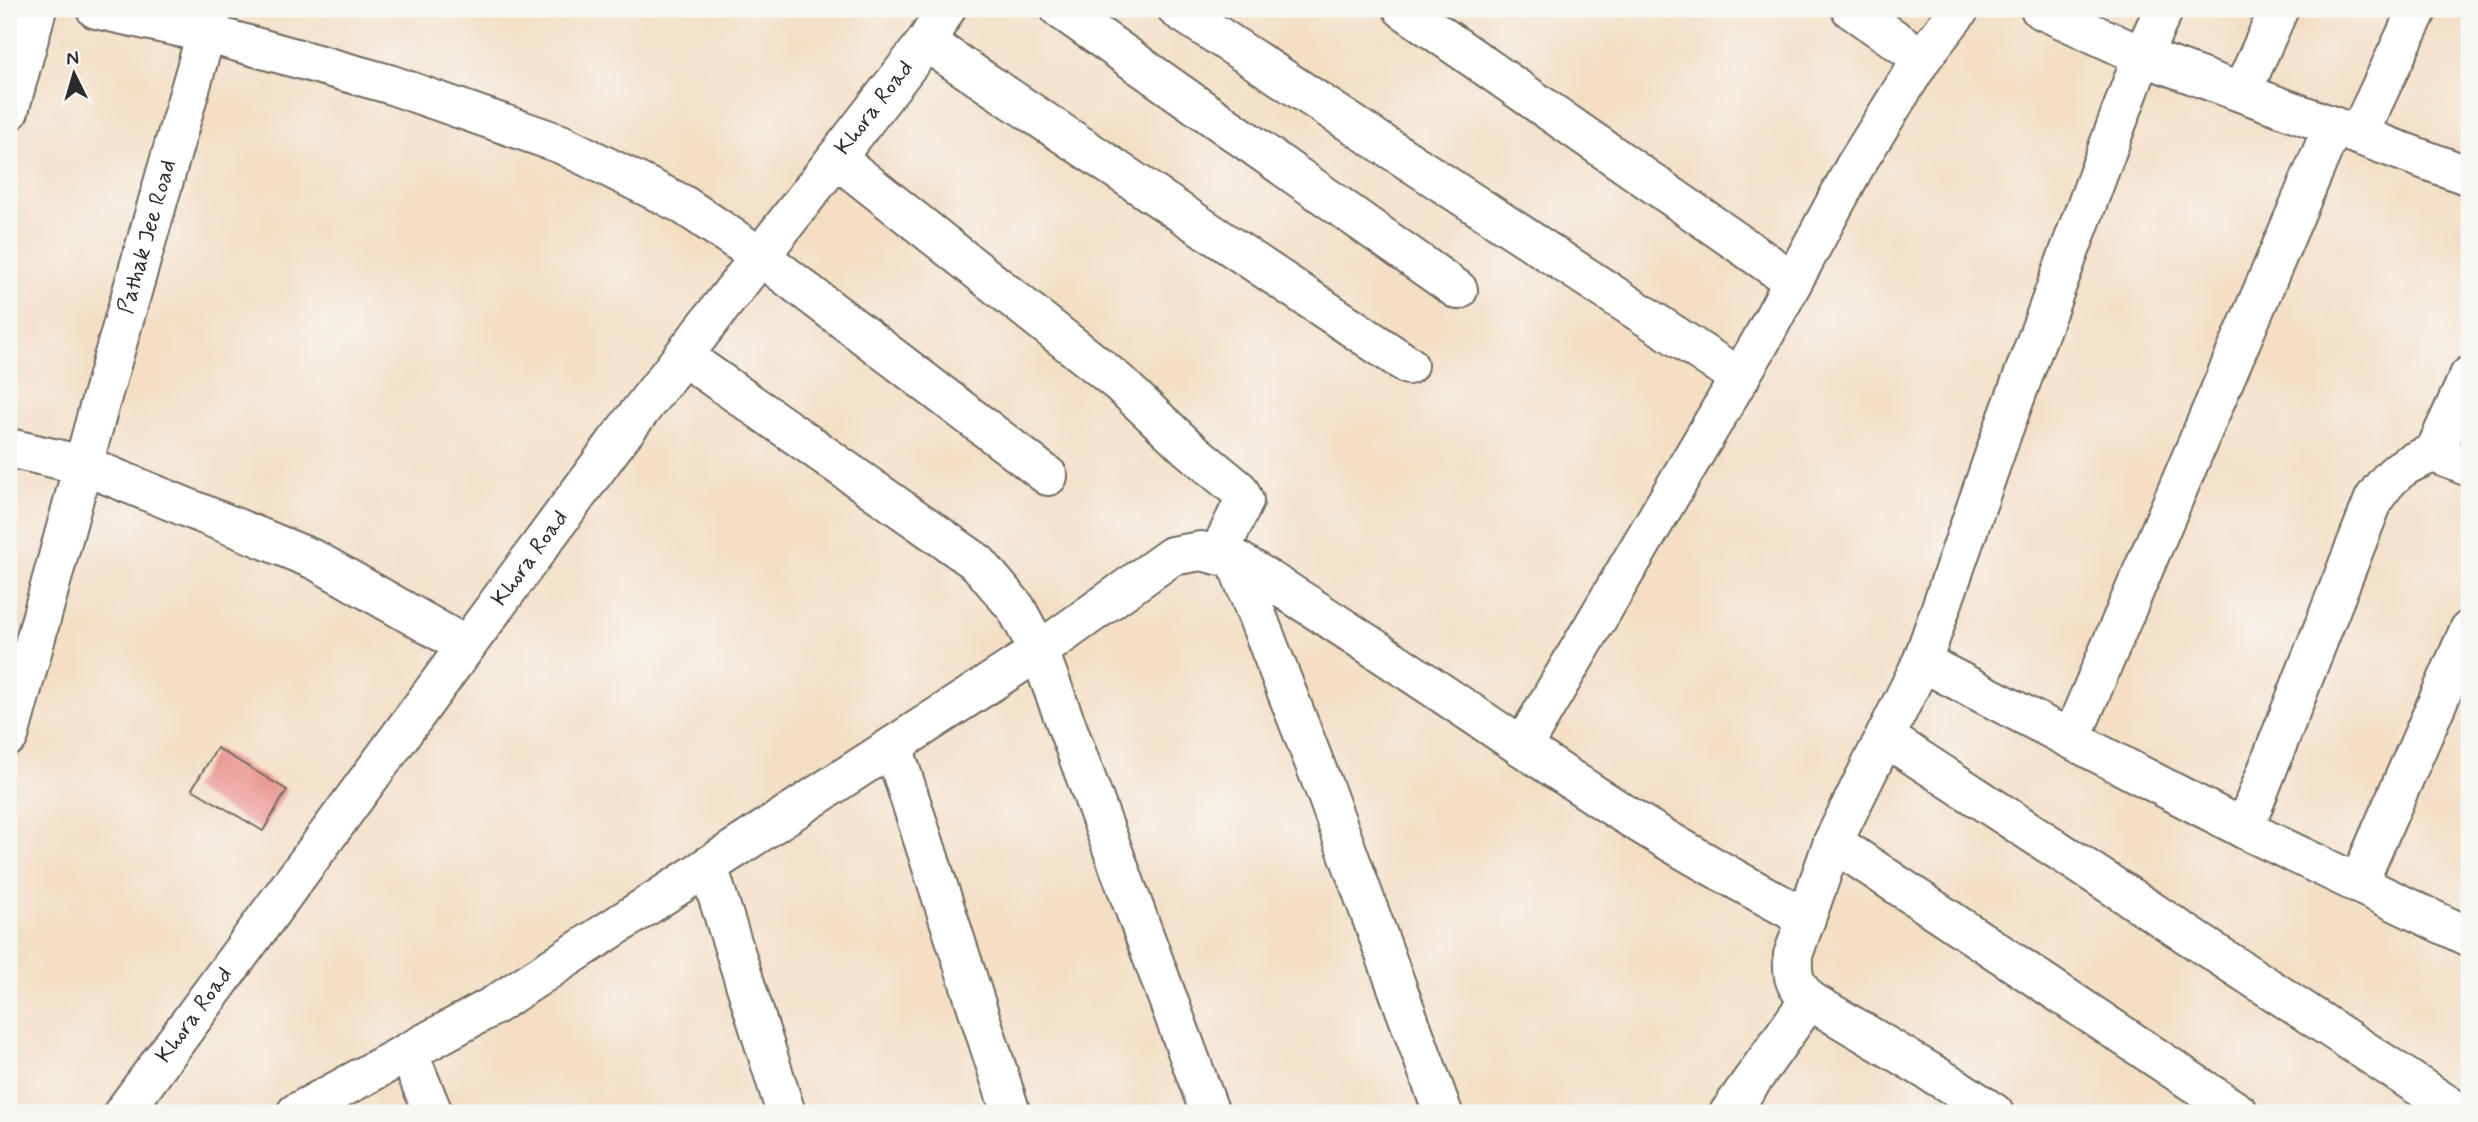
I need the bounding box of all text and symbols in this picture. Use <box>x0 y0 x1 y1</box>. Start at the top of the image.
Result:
north arrow <box>38 38 108 108</box>
text: N <box>65 46 80 72</box>
street label: Khora Road <box>829 55 921 162</box>
street label: Pathak Jee Road <box>111 156 184 317</box>
street label: Khora Road <box>485 505 576 613</box>
street label: Khora Road <box>149 961 240 1070</box>

